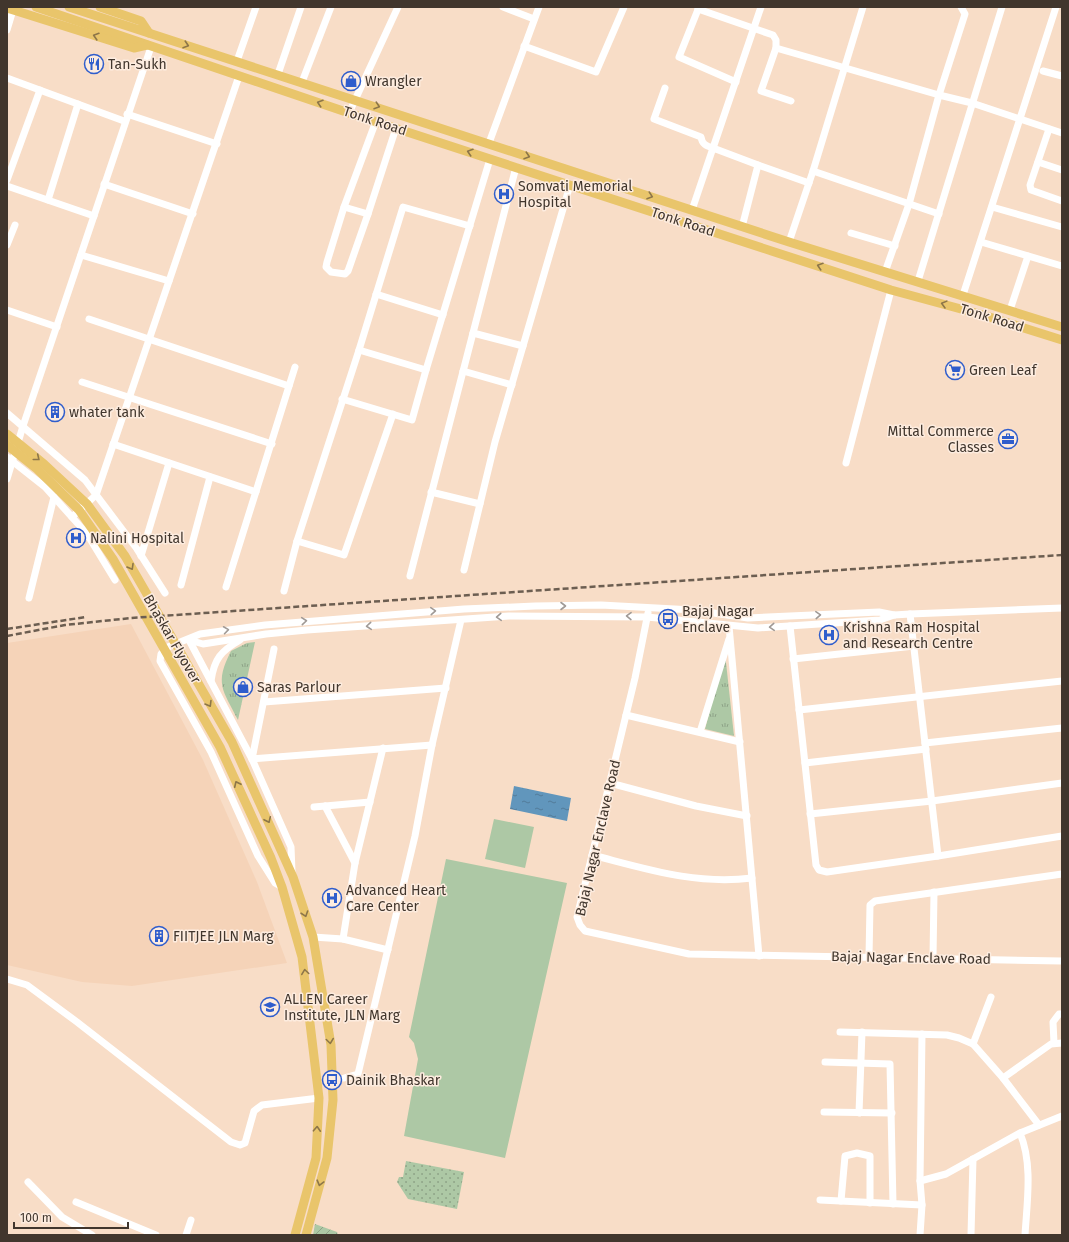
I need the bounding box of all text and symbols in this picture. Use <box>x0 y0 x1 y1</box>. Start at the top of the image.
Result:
one-way arrow <box>93 32 100 41</box>
one-way arrow <box>182 40 189 49</box>
restaurant icon: Tan-Sukh <box>83 53 105 75</box>
place label: Tan-Sukh <box>108 56 167 73</box>
shop icon: Wrangler <box>340 70 362 92</box>
place label: Wrangler <box>365 73 422 90</box>
one-way arrow <box>317 99 324 108</box>
one-way arrow <box>373 101 380 110</box>
street label: Tonk Road <box>341 103 409 139</box>
one-way arrow <box>467 148 474 157</box>
one-way arrow <box>523 151 530 159</box>
place label: Somvati Memorial Hospital <box>518 178 632 211</box>
hospital icon: Somvati Memorial Hospital <box>493 183 515 205</box>
one-way arrow <box>647 191 654 200</box>
street label: Tonk Road <box>649 204 717 240</box>
one-way arrow <box>817 263 824 271</box>
one-way arrow <box>941 300 948 309</box>
street label: Tonk Road <box>958 300 1026 336</box>
supermarket icon: Green Leaf <box>944 359 966 381</box>
place label: Green Leaf <box>969 362 1038 379</box>
building icon: whater tank <box>44 401 66 423</box>
place label: whater tank <box>69 404 145 421</box>
place label: Mittal Commerce Classes <box>887 423 994 456</box>
office icon: Mittal Commerce Classes <box>997 428 1019 450</box>
one-way arrow <box>33 453 40 460</box>
hospital icon: Nalini Hospital <box>65 527 87 549</box>
place label: Nalini Hospital <box>90 530 184 547</box>
one-way arrow <box>126 563 133 570</box>
street label: Bhaskar Flyover <box>140 591 205 687</box>
one-way arrow <box>560 602 566 610</box>
place label: Bajaj Nagar Enclave <box>682 603 755 636</box>
one-way arrow <box>430 607 436 616</box>
bus stop icon: Bajaj Nagar Enclave <box>657 608 679 630</box>
one-way arrow <box>815 610 821 619</box>
one-way arrow <box>626 612 632 621</box>
one-way arrow <box>496 613 502 621</box>
one-way arrow <box>301 617 307 626</box>
place label: Krishna Ram Hospital and Research Centre <box>843 619 980 652</box>
one-way arrow <box>366 621 372 630</box>
one-way arrow <box>769 622 775 631</box>
hospital icon: Krishna Ram Hospital and Research Centre <box>818 624 840 646</box>
one-way arrow <box>223 626 229 635</box>
shop icon: Saras Parlour <box>232 676 254 698</box>
place label: Saras Parlour <box>257 679 342 696</box>
one-way arrow <box>205 700 212 707</box>
street label: Bajaj Nagar Enclave Road <box>572 758 624 918</box>
one-way arrow <box>234 781 242 789</box>
one-way arrow <box>263 815 271 823</box>
place label: Advanced Heart Care Center <box>346 882 447 915</box>
hospital icon: Advanced Heart Care Center <box>321 887 343 909</box>
one-way arrow <box>300 910 309 917</box>
building icon: FIITJEE JLN Marg <box>148 925 170 947</box>
place label: FIITJEE JLN Marg <box>173 928 274 945</box>
street label: Bajaj Nagar Enclave Road <box>831 948 991 968</box>
one-way arrow <box>301 968 309 975</box>
place label: ALLEN Career Institute, JLN Marg <box>284 991 401 1024</box>
school or university icon: ALLEN Career Institute, JLN Marg <box>259 996 281 1018</box>
one-way arrow <box>325 1038 334 1044</box>
bus stop icon: Dainik Bhaskar <box>321 1069 343 1091</box>
place label: Dainik Bhaskar <box>346 1072 441 1089</box>
one-way arrow <box>313 1126 322 1132</box>
one-way arrow <box>316 1180 325 1187</box>
scale bar <box>14 1204 128 1230</box>
text: 100 m <box>20 1211 52 1225</box>

